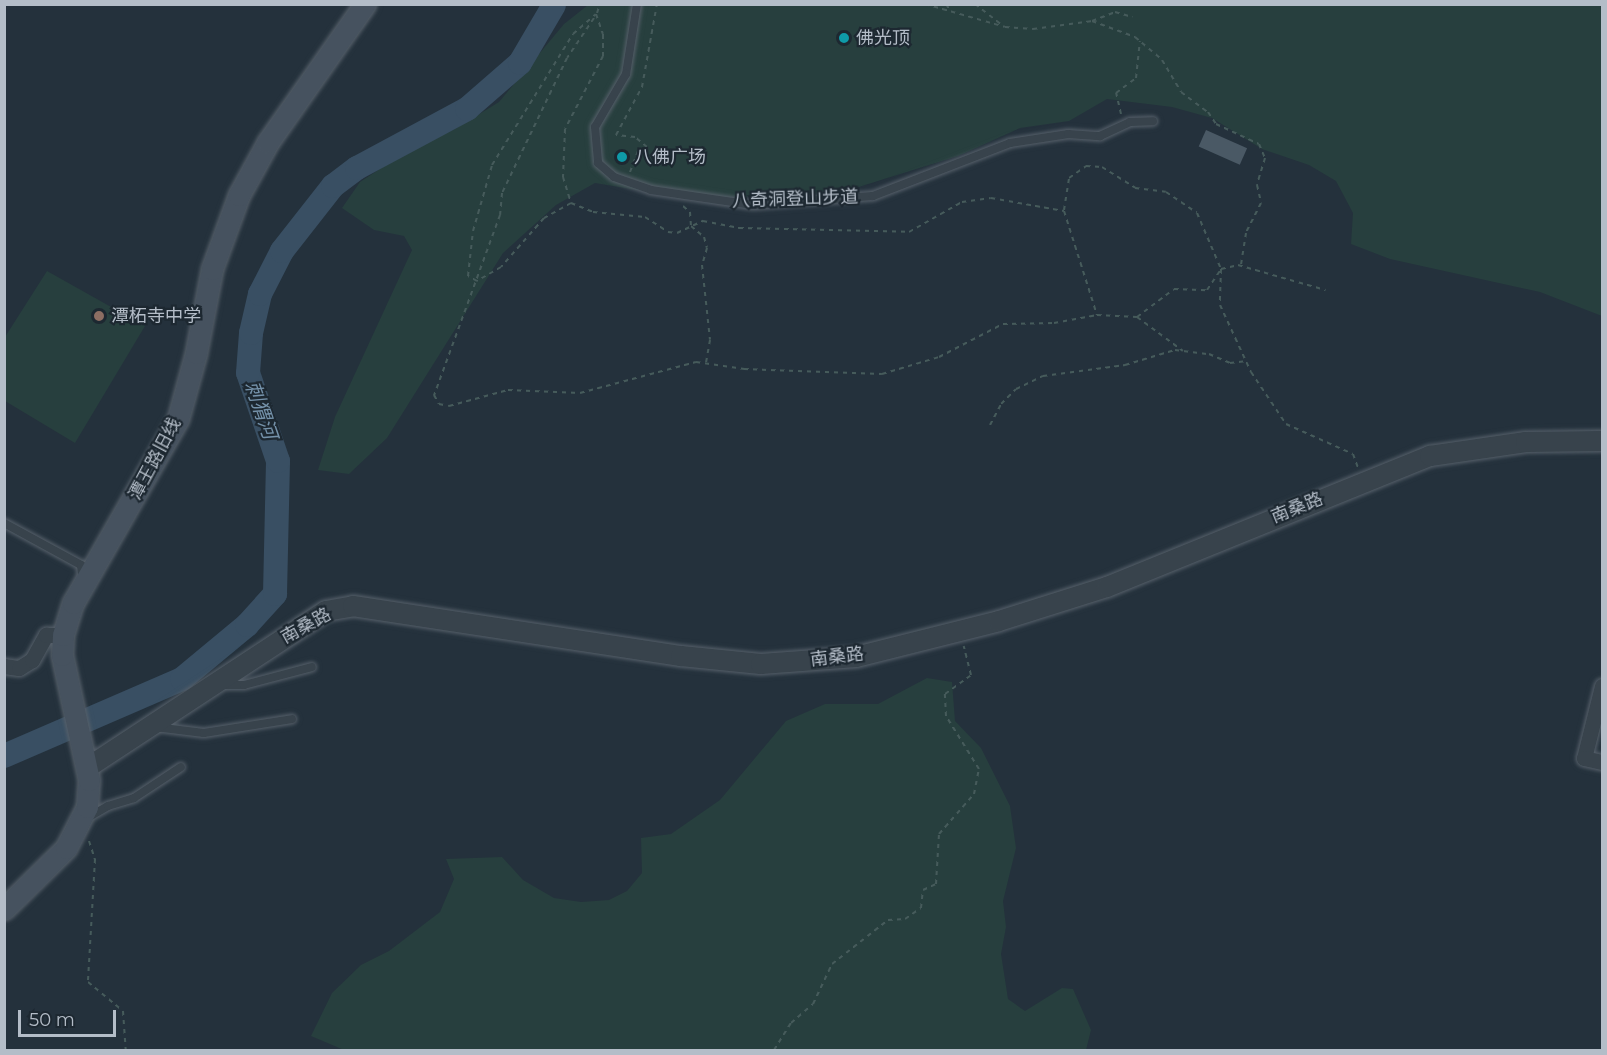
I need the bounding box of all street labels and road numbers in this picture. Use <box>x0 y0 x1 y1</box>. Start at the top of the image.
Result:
street label: 八奇洞登山步道 <box>732 186 858 212</box>
street label: 潭王路旧线 <box>124 414 186 504</box>
street label: 南桑路 <box>1268 488 1326 528</box>
street label: 南桑路 <box>277 603 335 649</box>
street label: 南桑路 <box>809 643 865 671</box>

